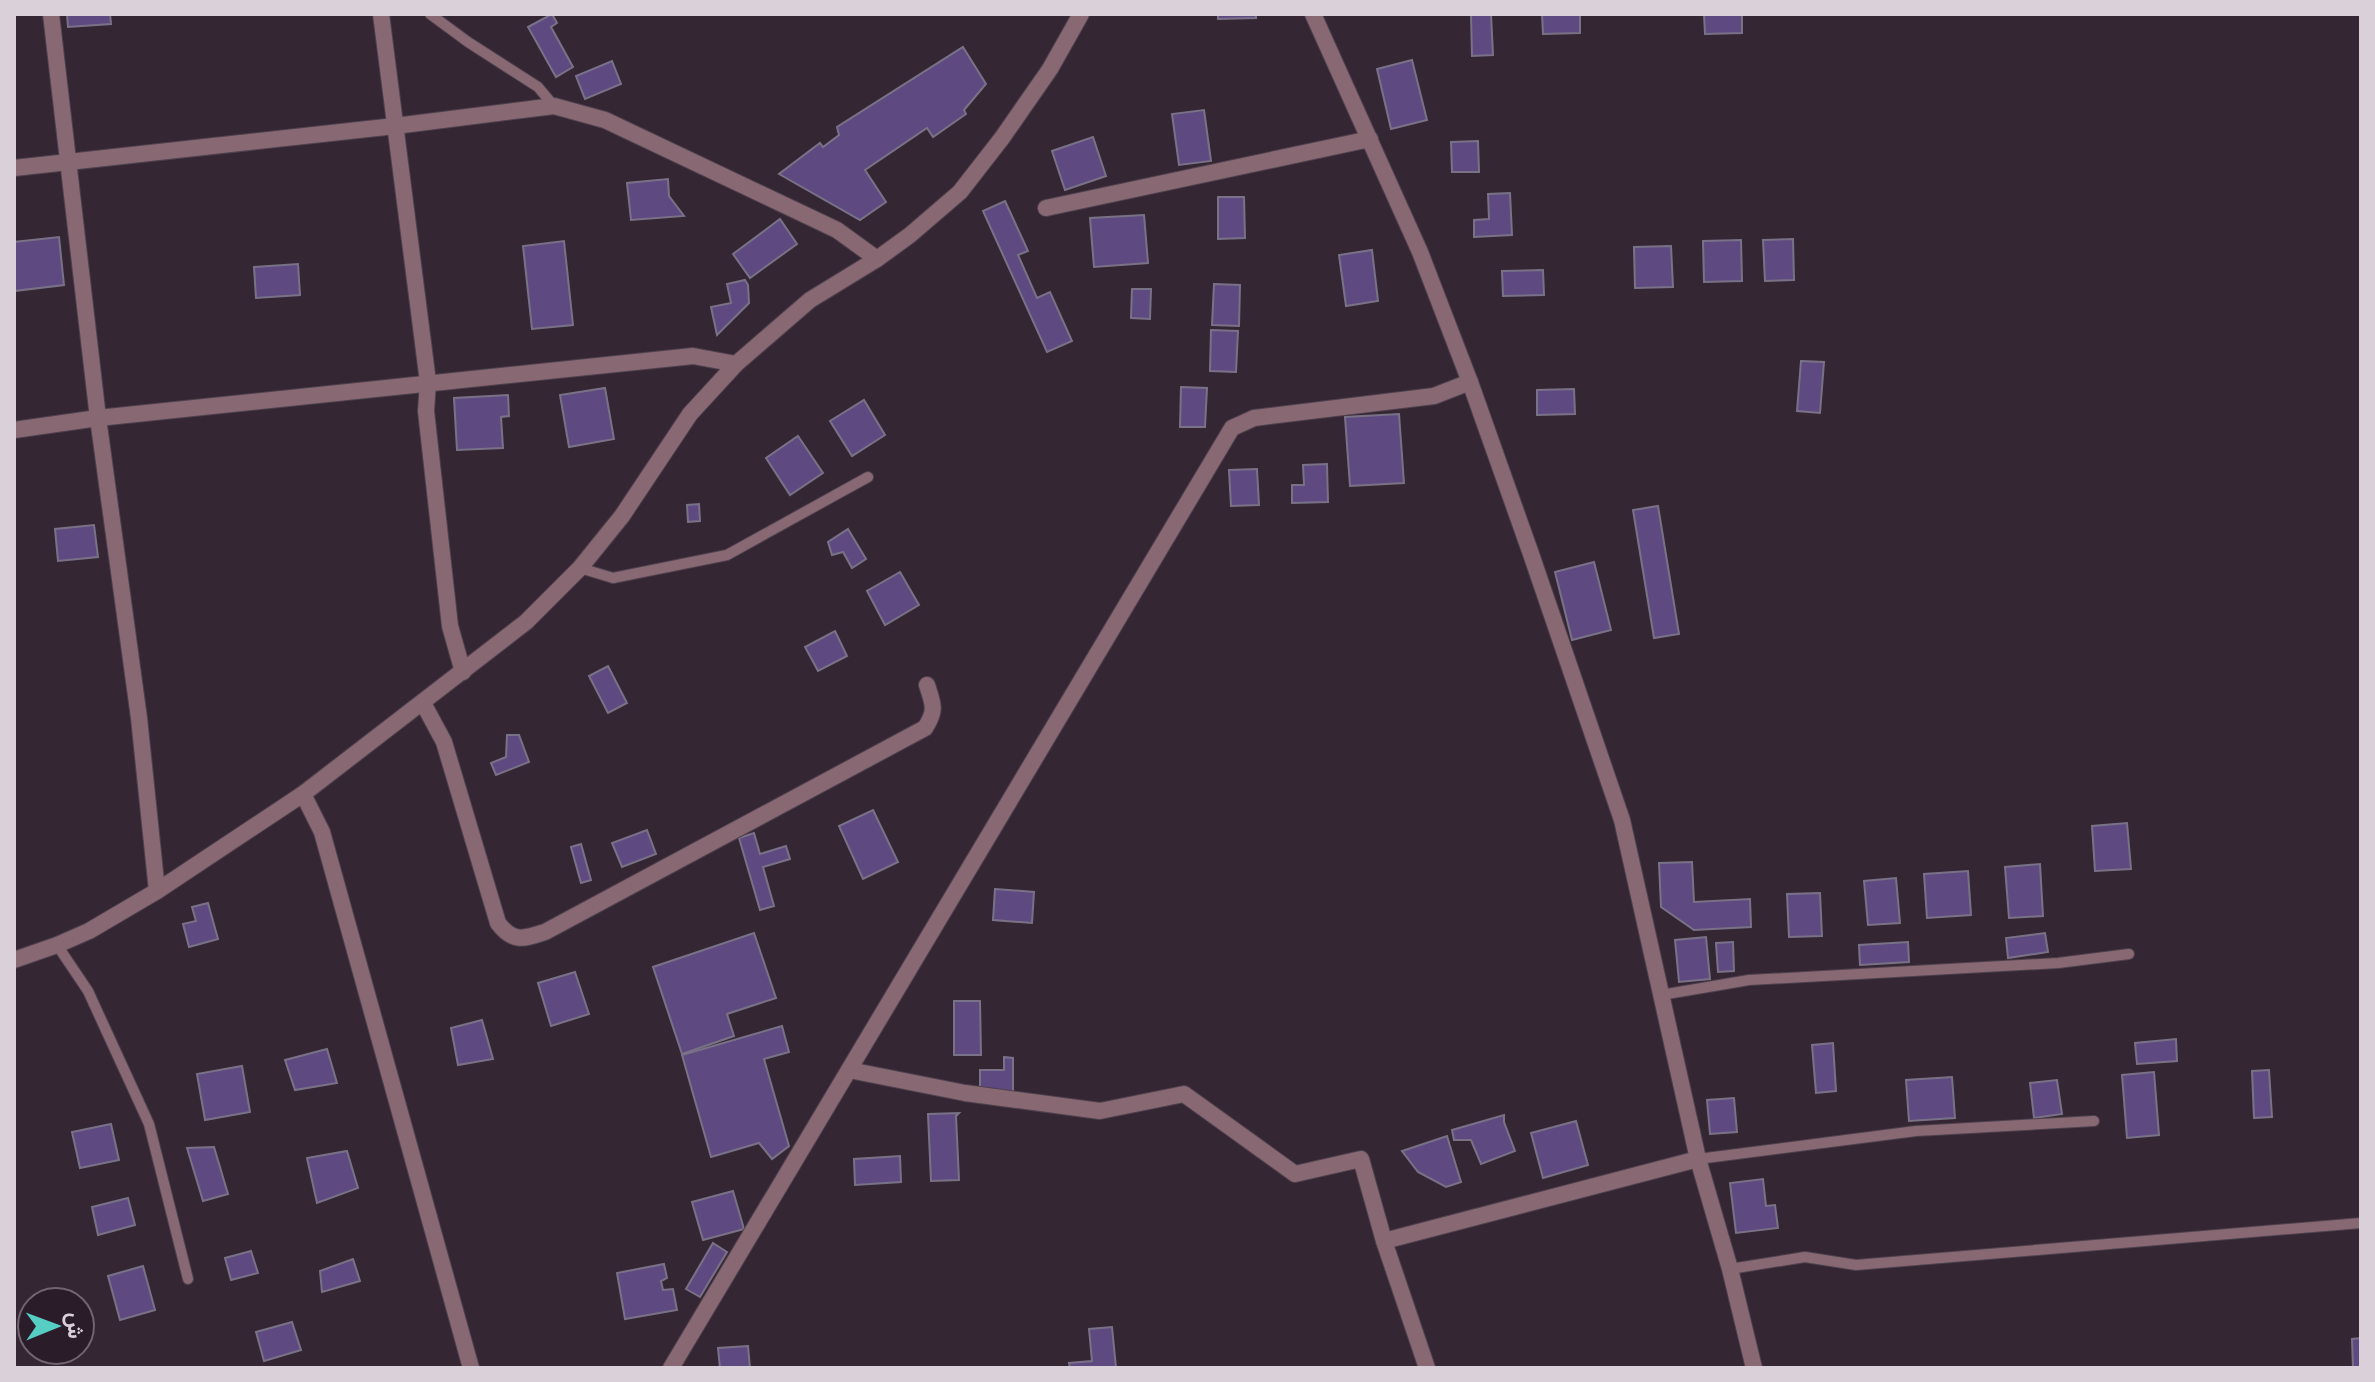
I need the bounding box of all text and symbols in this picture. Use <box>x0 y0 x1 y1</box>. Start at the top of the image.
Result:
north arrow <box>16 1286 96 1366</box>
text: ش <box>62 1312 92 1339</box>

